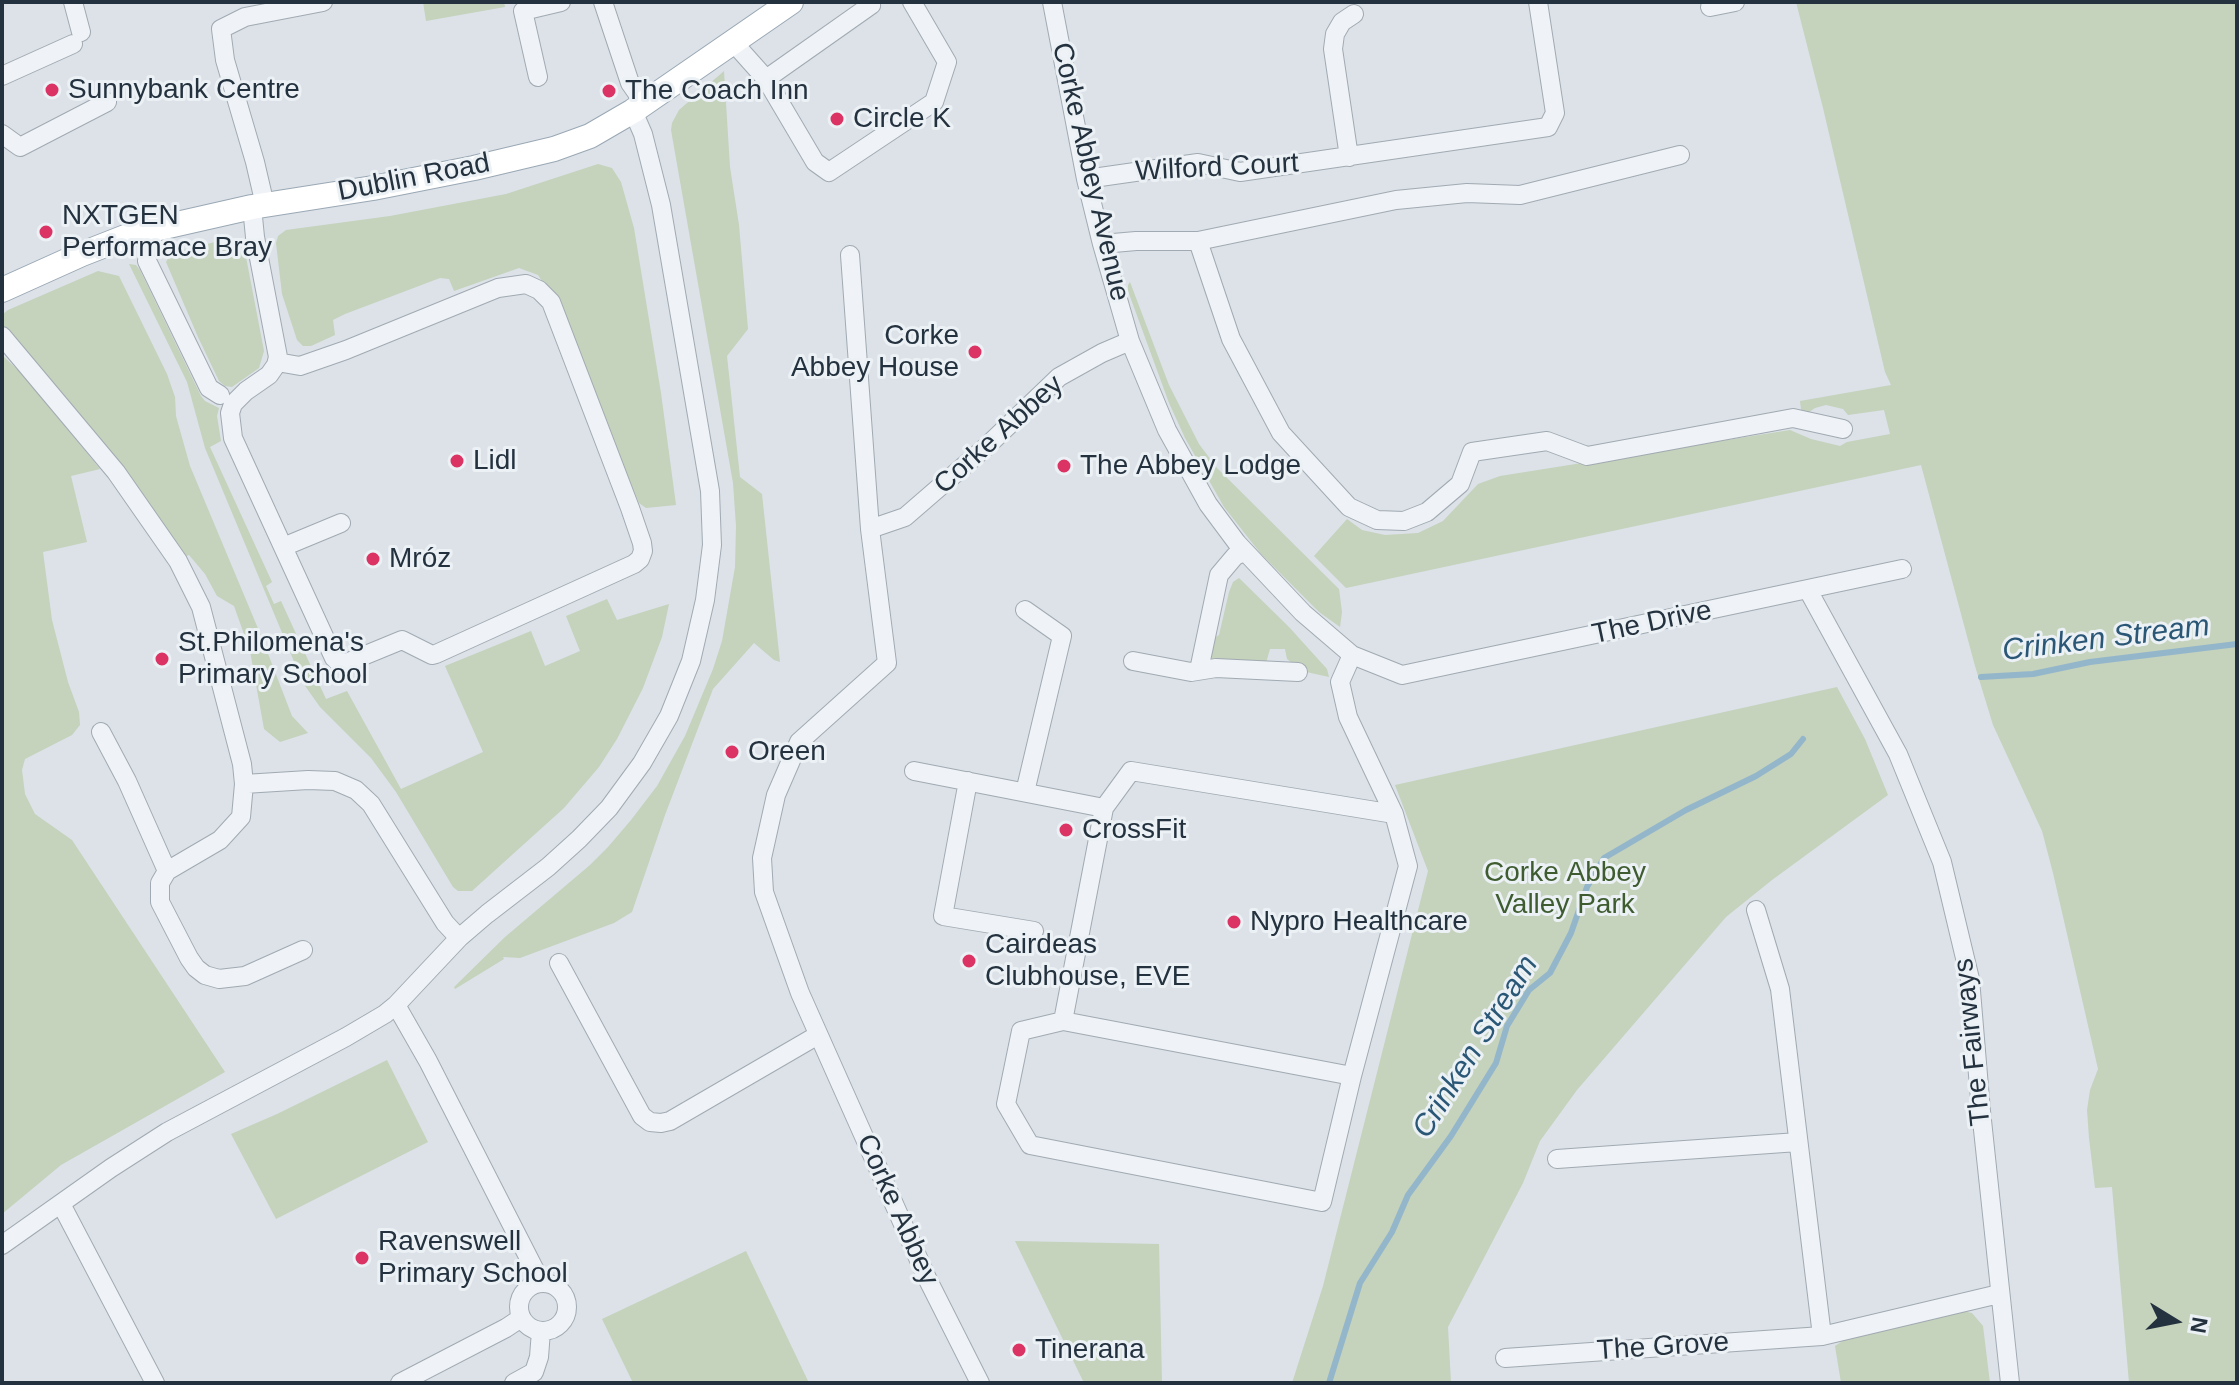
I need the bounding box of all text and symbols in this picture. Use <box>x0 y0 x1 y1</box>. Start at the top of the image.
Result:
street label: Corke Abbey Avenue <box>1044 40 1136 304</box>
place label: Sunnybank Centre <box>68 73 300 107</box>
place label: The Coach Inn <box>625 74 809 108</box>
marker: Sunnybank Centre <box>43 81 61 99</box>
marker: The Coach Inn <box>600 82 618 100</box>
place label: Circle K <box>853 102 951 136</box>
marker: Circle K <box>828 110 846 128</box>
street label: Dublin Road <box>335 147 493 209</box>
street label: Wilford Court <box>1135 147 1299 189</box>
place label: NXTGEN Performace Bray <box>62 199 272 265</box>
marker: NXTGEN Performace Bray <box>37 223 55 241</box>
place label: Corke Abbey House <box>791 319 959 385</box>
marker: Corke Abbey House <box>966 343 984 361</box>
street label: Corke Abbey <box>928 368 1070 502</box>
place label: Lidl <box>473 444 517 478</box>
place label: The Abbey Lodge <box>1080 449 1301 483</box>
marker: Lidl <box>448 452 466 470</box>
marker: The Abbey Lodge <box>1055 457 1073 475</box>
place label: Mróz <box>389 542 451 576</box>
marker: Mróz <box>364 550 382 568</box>
street label: The Drive <box>1589 594 1715 652</box>
water label: Crinken Stream <box>2000 608 2212 670</box>
place label: St.Philomena's Primary School <box>178 626 368 692</box>
marker: St.Philomena's Primary School <box>153 650 171 668</box>
place label: Oreen <box>748 735 826 769</box>
marker: Oreen <box>723 743 741 761</box>
place label: CrossFit <box>1082 813 1186 847</box>
marker: CrossFit <box>1057 821 1075 839</box>
park label: Corke Abbey Valley Park <box>1484 856 1646 922</box>
place label: Nypro Healthcare <box>1250 905 1468 939</box>
marker: Nypro Healthcare <box>1225 913 1243 931</box>
place label: Cairdeas Clubhouse, EVE <box>985 928 1190 994</box>
water label: Crinken Stream <box>1406 949 1546 1145</box>
marker: Cairdeas Clubhouse, EVE <box>960 952 978 970</box>
street label: The Fairways <box>1948 957 1998 1127</box>
street label: Corke Abbey <box>849 1129 945 1291</box>
place label: Ravenswell Primary School <box>378 1225 568 1291</box>
marker: Ravenswell Primary School <box>353 1249 371 1267</box>
north arrow <box>2135 1281 2215 1361</box>
text: N <box>2185 1315 2213 1335</box>
street label: The Grove <box>1596 1326 1730 1368</box>
place label: Tinerana <box>1035 1333 1144 1367</box>
marker: Tinerana <box>1010 1341 1028 1359</box>

